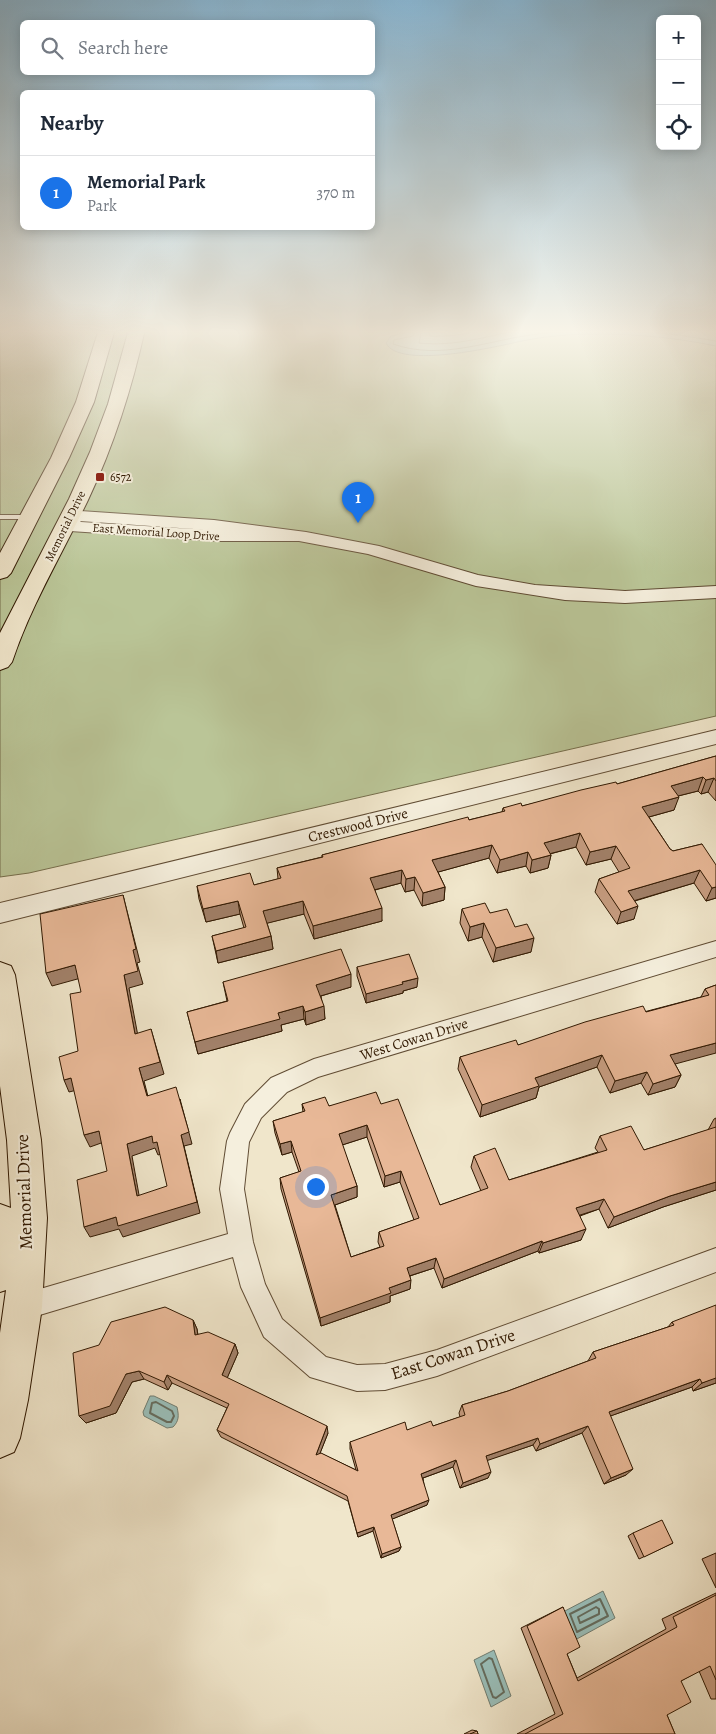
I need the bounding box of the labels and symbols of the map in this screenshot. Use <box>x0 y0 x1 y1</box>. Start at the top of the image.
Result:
place label: 6572 <box>110 469 132 485</box>
marker: 6572 <box>94 471 106 483</box>
pin: 1 <box>342 482 374 523</box>
street label: Memorial Drive <box>41 488 89 564</box>
street label: East Memorial Loop Drive <box>92 520 220 544</box>
street label: Crestwood Drive <box>306 803 410 847</box>
street label: West Cowan Drive <box>357 1013 471 1065</box>
street label: Memorial Drive <box>10 1134 38 1250</box>
your location <box>303 1174 329 1200</box>
street label: East Cowan Drive <box>388 1323 518 1385</box>

